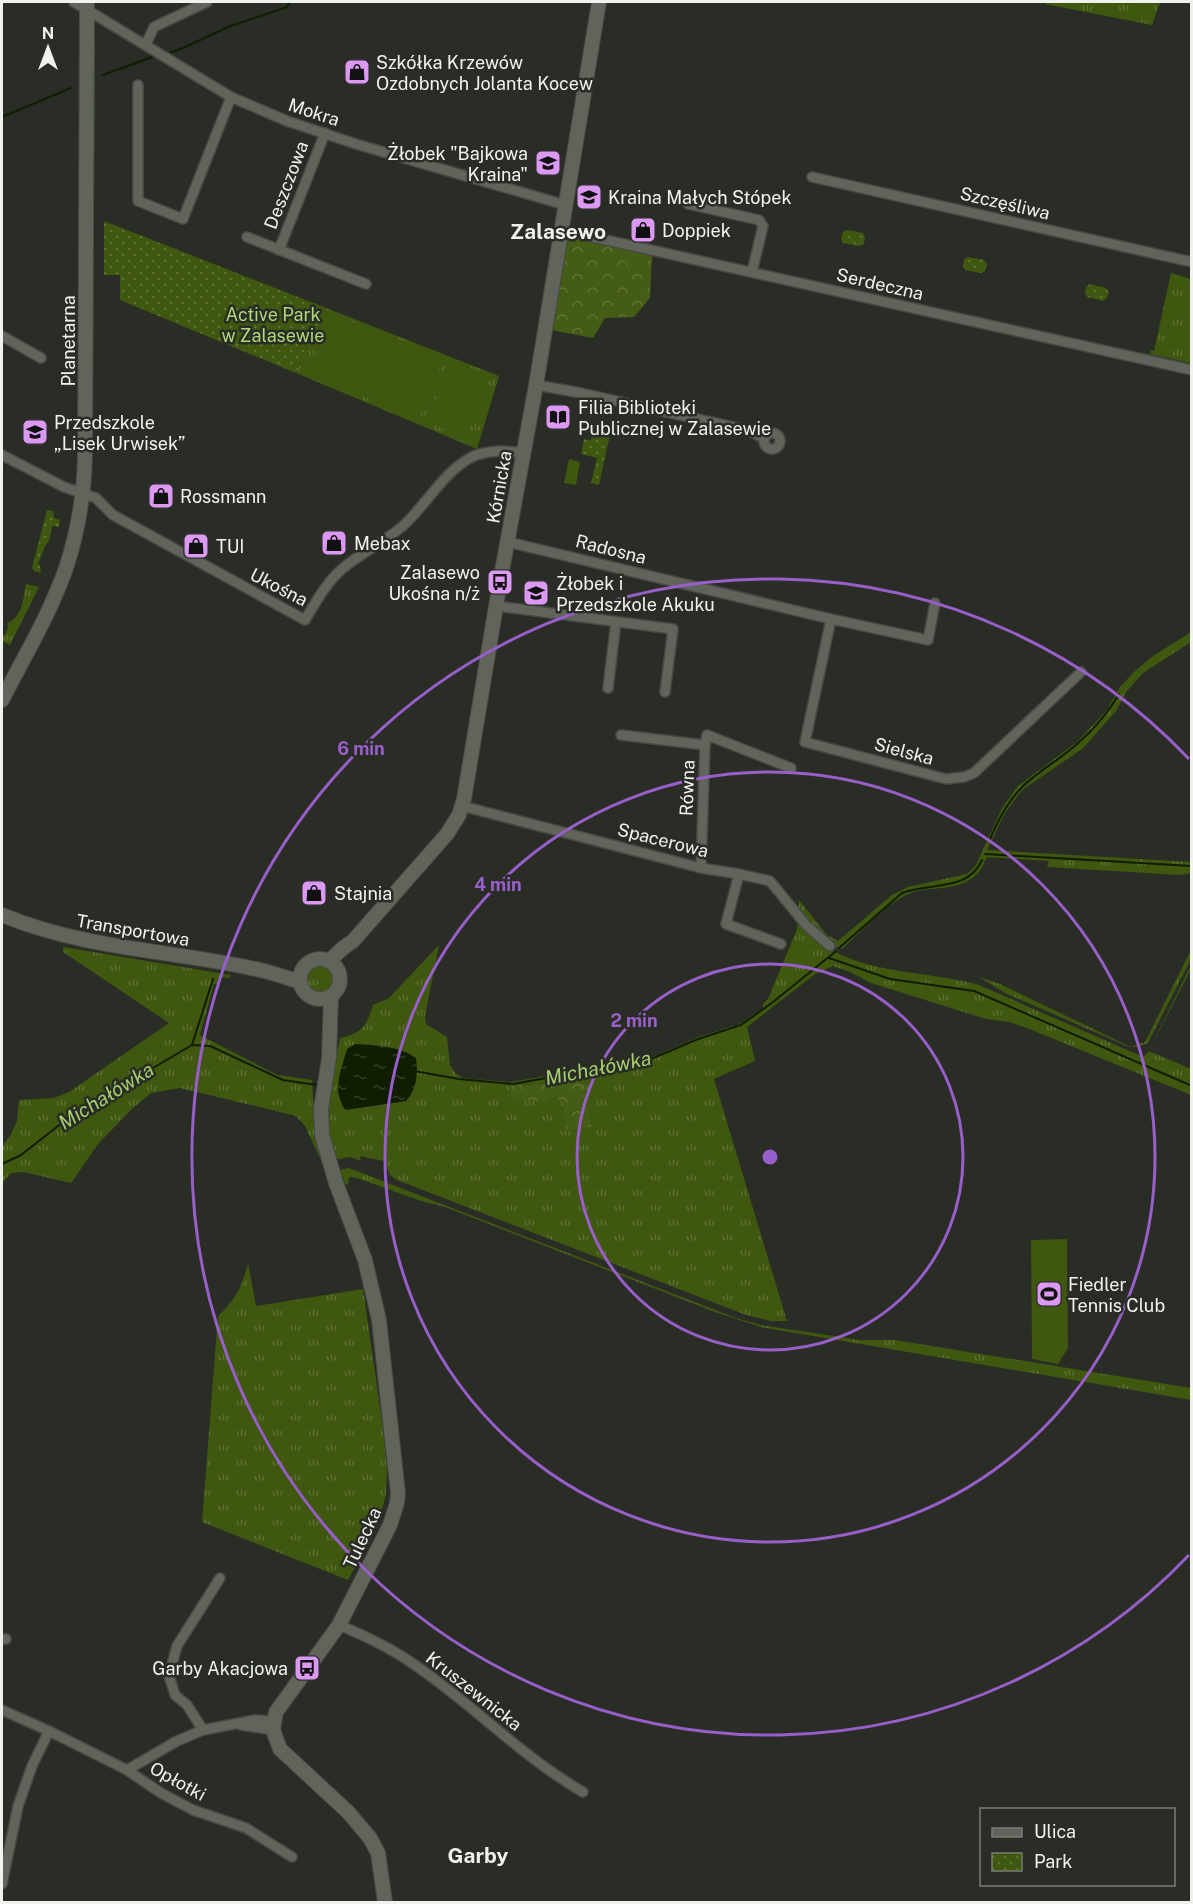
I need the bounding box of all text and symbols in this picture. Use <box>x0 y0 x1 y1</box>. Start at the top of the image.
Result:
north arrow <box>18 18 78 78</box>
text: N <box>42 24 54 43</box>
place label: Szkółka Krzewów Ozdobnych Jolanta Kocew <box>376 52 593 94</box>
shop icon: Szkółka Krzewów Ozdobnych Jolanta Kocew <box>342 57 372 87</box>
street label: Mokra <box>286 94 342 130</box>
street label: Deszczowa <box>260 138 312 232</box>
place label: Żłobek "Bajkowa Kraina" <box>387 142 528 185</box>
school or university icon: Żłobek "Bajkowa Kraina" <box>533 148 563 178</box>
school or university icon: Kraina Małych Stópek <box>574 182 604 212</box>
street label: Szczęśliwa <box>958 182 1052 224</box>
place label: Kraina Małych Stópek <box>608 187 792 208</box>
shop icon: Doppiek <box>628 215 658 245</box>
district label: Zalasewo <box>510 219 606 244</box>
place label: Doppiek <box>662 220 731 241</box>
street label: Serdeczna <box>834 264 926 304</box>
street label: Planetarna <box>58 295 79 387</box>
park label: Active Park w Zalasewie <box>222 304 324 346</box>
place label: Filia Biblioteki Publicznej w Zalasewie <box>578 397 771 439</box>
library icon: Filia Biblioteki Publicznej w Zalasewie <box>543 402 573 432</box>
place label: Przedszkole „Lisek Urwisek” <box>54 412 185 454</box>
school or university icon: Przedszkole „Lisek Urwisek” <box>20 417 50 447</box>
street label: Kórnicka <box>482 449 516 525</box>
shop icon: Rossmann <box>146 481 176 511</box>
place label: Rossmann <box>180 486 266 507</box>
shop icon: Mebax <box>319 528 349 558</box>
street label: Radosna <box>573 530 649 568</box>
shop icon: TUI <box>181 531 211 561</box>
place label: Mebax <box>354 533 411 554</box>
place label: TUI <box>216 536 244 557</box>
place label: Zalasewo Ukośna n/ż <box>388 562 480 604</box>
street label: Ukośna <box>247 564 311 610</box>
bus stop icon: Zalasewo Ukośna n/ż <box>485 567 515 597</box>
place label: Żłobek i Przedszkole Akuku <box>556 572 715 615</box>
school or university icon: Żłobek i Przedszkole Akuku <box>521 578 551 608</box>
street label: Sielska <box>872 733 936 769</box>
text: 6 min <box>337 738 385 759</box>
street label: Równa <box>676 760 698 816</box>
street label: Spacerowa <box>615 819 711 861</box>
text: 4 min <box>474 874 522 895</box>
shop icon: Stajnia <box>299 878 329 908</box>
place label: Stajnia <box>334 883 392 904</box>
street label: Transportowa <box>75 910 191 950</box>
text: 2 min <box>610 1010 658 1031</box>
water label: Michałówka <box>543 1046 653 1090</box>
water label: Michałówka <box>54 1057 158 1135</box>
centre of rings <box>760 1147 780 1167</box>
place label: Fiedler Tennis Club <box>1068 1274 1165 1316</box>
sports icon: Fiedler Tennis Club <box>1034 1279 1064 1309</box>
street label: Tulecka <box>339 1504 385 1572</box>
street label: Kruszewnicka <box>422 1647 526 1735</box>
bus stop icon: Garby Akacjowa <box>292 1653 322 1683</box>
place label: Garby Akacjowa <box>152 1658 288 1679</box>
street label: Opłotki <box>146 1757 210 1805</box>
legend <box>980 1808 1175 1886</box>
text: Ulica <box>1034 1821 1076 1842</box>
district label: Garby <box>448 1843 509 1868</box>
text: Park <box>1034 1851 1072 1872</box>

